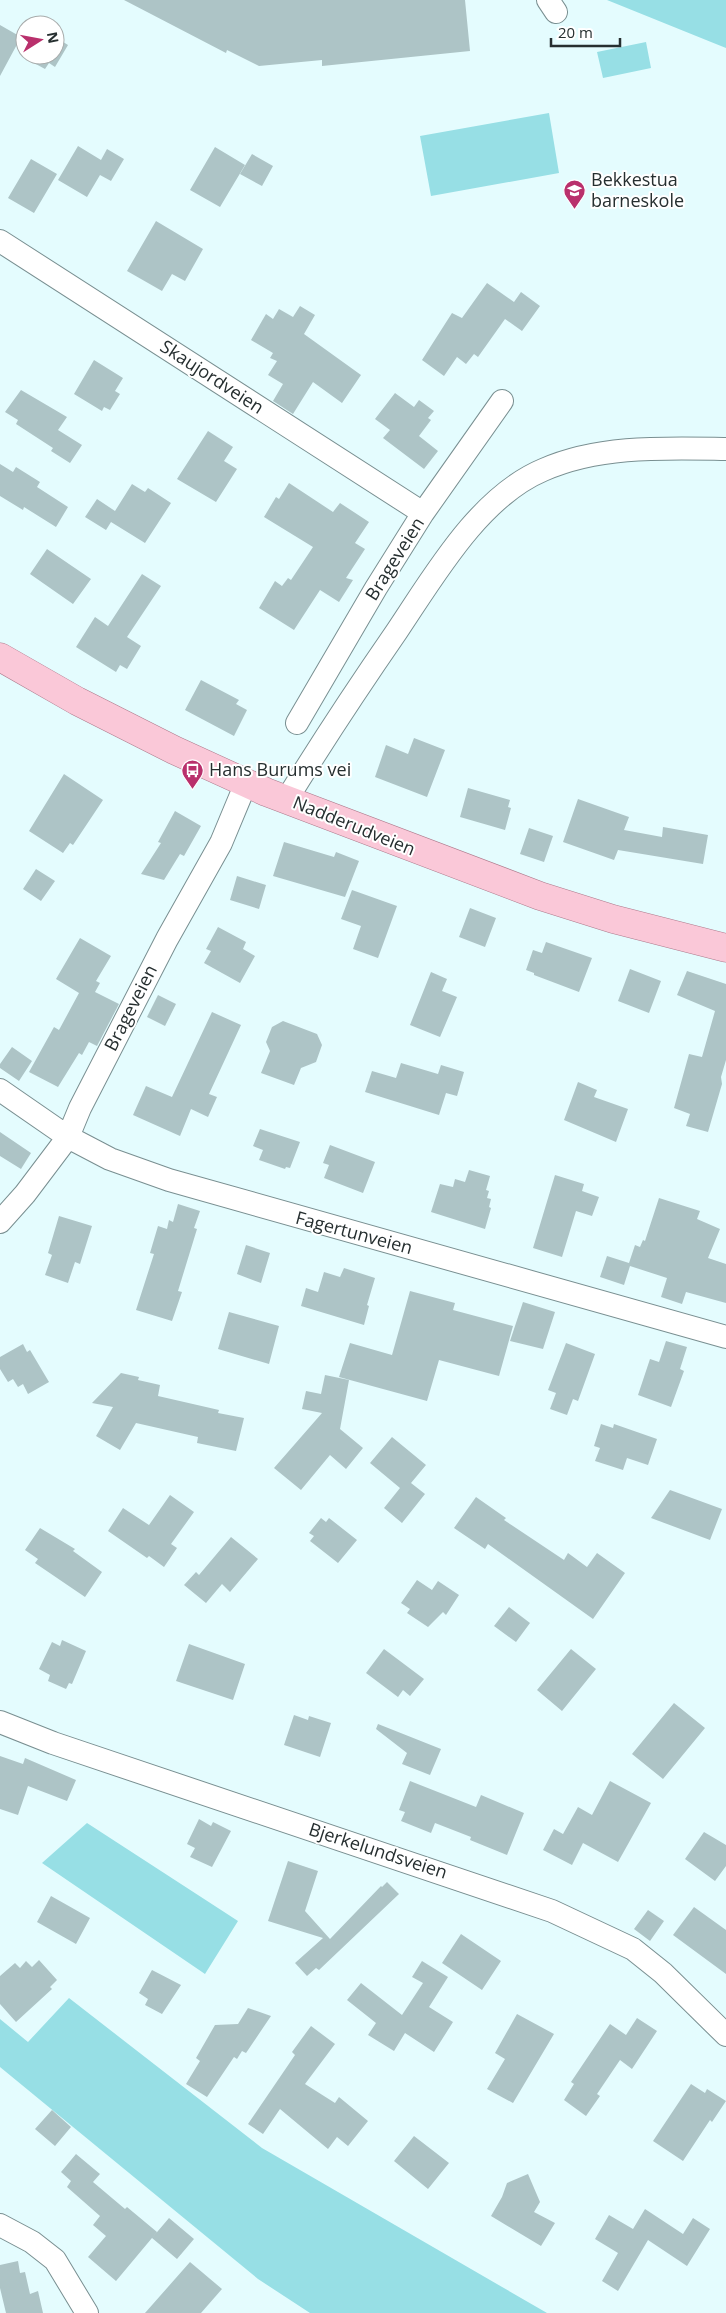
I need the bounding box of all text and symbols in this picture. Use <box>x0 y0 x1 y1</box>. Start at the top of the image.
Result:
north arrow <box>15 15 65 65</box>
scale bar <box>551 15 620 47</box>
text: 20 m <box>558 22 593 42</box>
text: N <box>43 30 64 45</box>
place label: Bekkestua barneskole <box>591 167 684 212</box>
school or university icon: Bekkestua barneskole <box>563 178 587 209</box>
street label: Skaujordveien <box>156 334 269 419</box>
street label: Brageveien <box>359 512 429 605</box>
place label: Hans Burums vei <box>209 757 351 781</box>
bus stop icon: Hans Burums vei <box>181 758 205 789</box>
street label: Nadderudveien <box>290 790 419 861</box>
street label: Brageveien <box>98 960 162 1055</box>
street label: Fagertunveien <box>293 1205 415 1259</box>
street label: Bjerkelundsveien <box>306 1816 451 1884</box>

